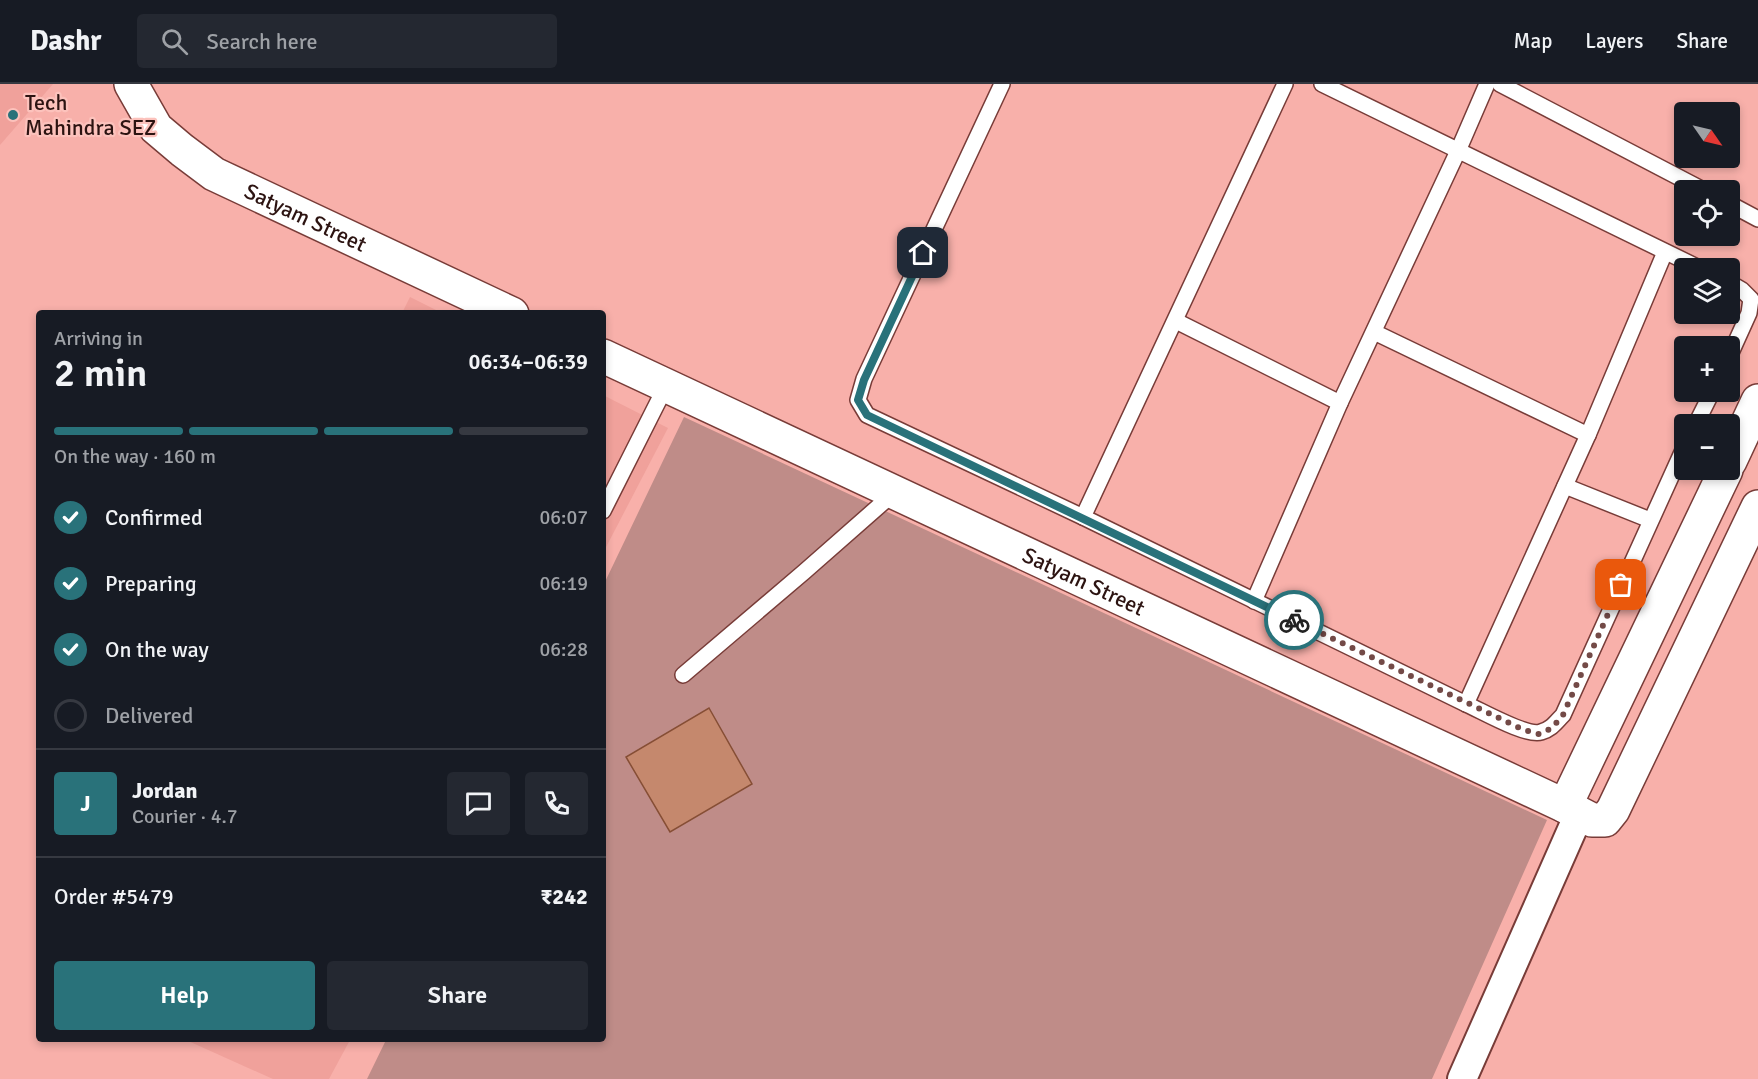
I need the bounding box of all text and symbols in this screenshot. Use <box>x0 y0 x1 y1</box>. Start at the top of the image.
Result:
search box <box>137 14 557 68</box>
text: Dashr <box>30 24 101 58</box>
icon: search <box>158 25 191 58</box>
text: Search here <box>206 28 317 55</box>
text: Map <box>1514 28 1552 54</box>
text: Layers <box>1585 28 1643 54</box>
text: Share <box>1676 28 1728 54</box>
place label: Tech Mahindra SEZ <box>25 89 157 141</box>
north arrow <box>1674 102 1740 168</box>
map controls <box>1674 102 1740 480</box>
marker: Tech Mahindra SEZ <box>6 108 20 122</box>
street label: Satyam Street <box>240 177 371 257</box>
button: locate <box>1674 180 1740 246</box>
pin <box>897 227 948 278</box>
icon: home <box>906 236 939 269</box>
button: layers <box>1674 258 1740 324</box>
text: Arriving in <box>54 326 143 351</box>
button: + <box>1674 336 1740 402</box>
text: 06:34–06:39 <box>469 348 588 375</box>
text: 2 min <box>54 349 147 397</box>
button: − <box>1674 414 1740 480</box>
text: On the way · 160 m <box>54 444 216 469</box>
icon: check <box>54 501 87 534</box>
text: Confirmed <box>105 504 203 531</box>
text: 06:07 <box>539 505 588 530</box>
street label: Satyam Street <box>1019 541 1150 621</box>
pin <box>1595 559 1646 610</box>
icon: check <box>54 567 87 600</box>
icon: bag <box>1604 568 1637 601</box>
text: Preparing <box>105 570 197 597</box>
text: 06:19 <box>539 571 588 596</box>
courier <box>1264 590 1324 650</box>
icon: bike <box>1278 604 1311 637</box>
icon: check <box>54 633 87 666</box>
text: On the way <box>105 636 209 663</box>
text: 06:28 <box>539 637 588 662</box>
text: Delivered <box>105 702 193 729</box>
button: chat <box>447 772 510 835</box>
button: phone <box>525 772 588 835</box>
text: Jordan <box>132 777 198 804</box>
text: J <box>80 790 91 817</box>
text: Courier · 4.7 <box>132 804 238 829</box>
text: Order #5479 <box>54 883 174 910</box>
text: ₹242 <box>540 883 588 910</box>
button: Help <box>54 961 315 1030</box>
button: Share <box>327 961 588 1030</box>

